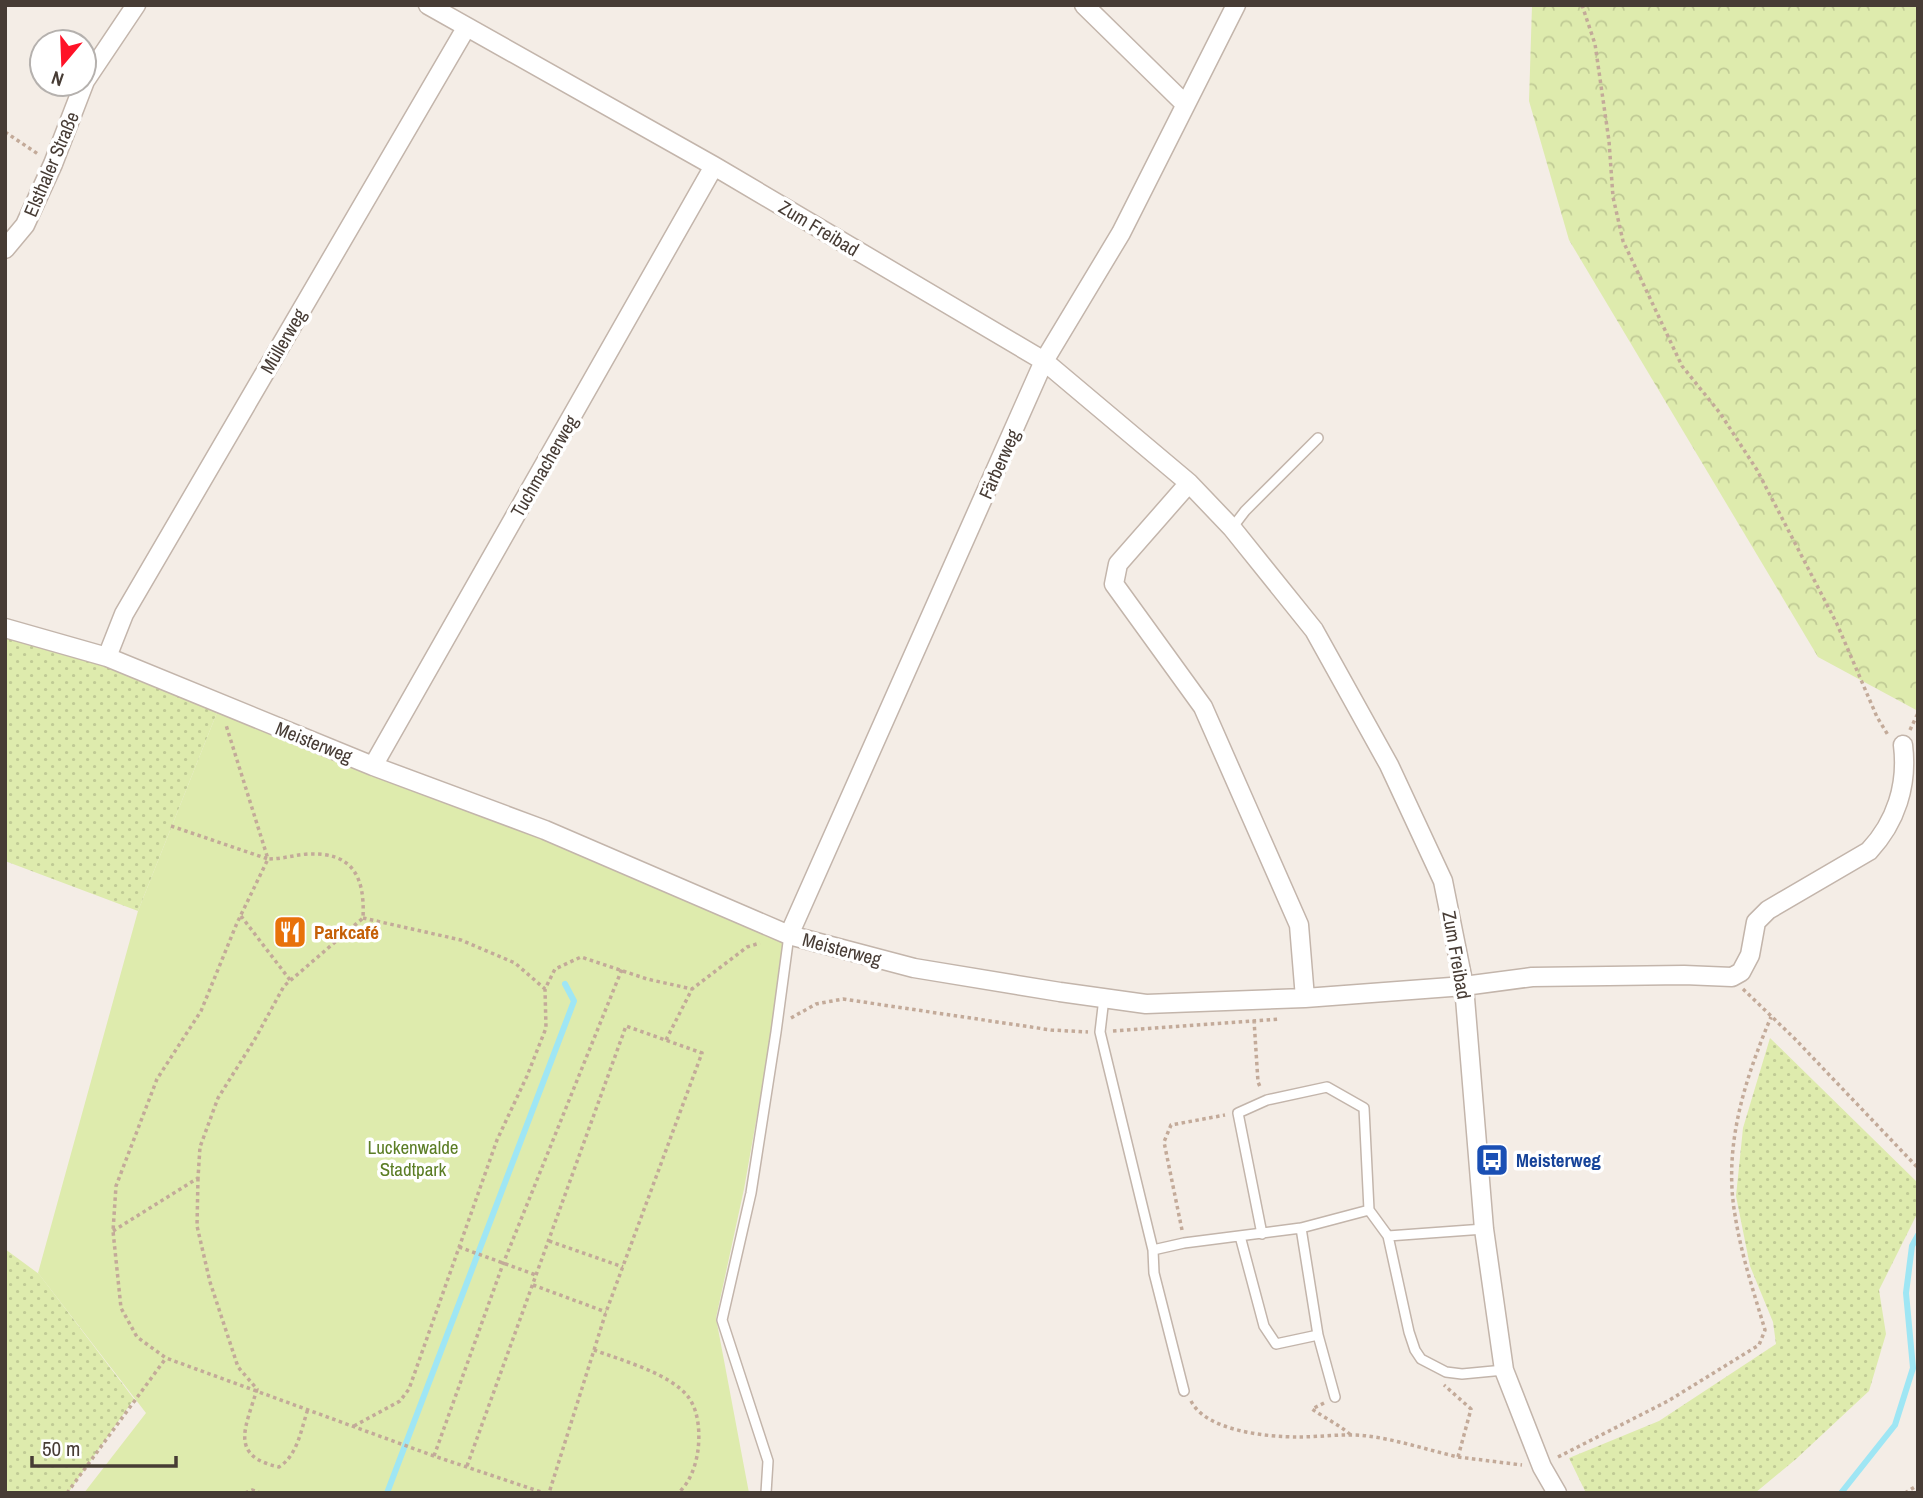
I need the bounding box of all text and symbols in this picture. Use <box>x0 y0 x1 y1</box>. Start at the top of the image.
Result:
north arrow <box>28 28 98 98</box>
text: N <box>48 65 67 93</box>
street label: Elsthaler Straße <box>17 108 85 220</box>
street label: Zum Freibad <box>774 194 864 262</box>
street label: Müllerweg <box>254 303 312 378</box>
street label: Tuchmacherweg <box>504 410 584 522</box>
street label: Färberweg <box>972 425 1026 503</box>
street label: Meisterweg <box>272 715 357 769</box>
street label: Zum Freibad <box>1436 909 1478 1001</box>
restaurant icon: Parkcafé <box>271 913 309 951</box>
place label: Parkcafé <box>314 919 379 945</box>
street label: Meisterweg <box>800 926 885 972</box>
park label: Luckenwalde Stadtpark <box>368 1134 458 1182</box>
bus stop icon: Meisterweg <box>1473 1141 1511 1179</box>
place label: Meisterweg <box>1516 1147 1601 1173</box>
scale bar <box>32 1424 175 1468</box>
text: 50 m <box>42 1434 80 1463</box>

